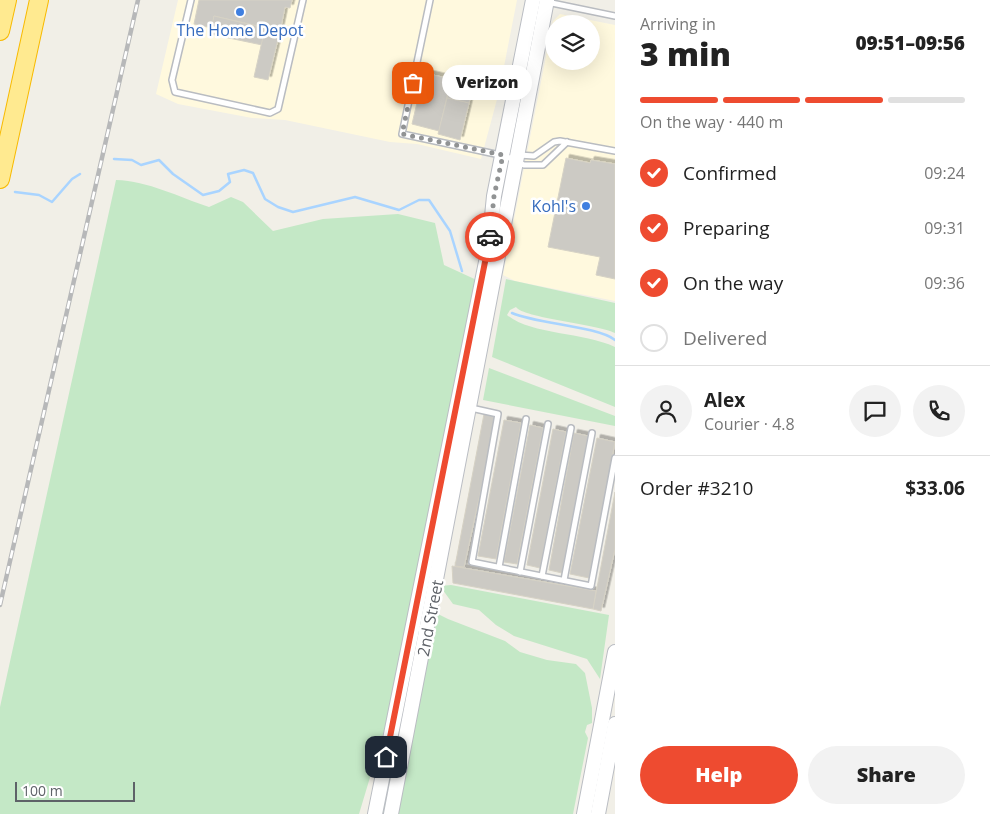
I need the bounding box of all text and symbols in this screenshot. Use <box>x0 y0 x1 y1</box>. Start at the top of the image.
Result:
marker: The Home Depot <box>234 6 246 18</box>
text: Arriving in <box>640 13 716 35</box>
map controls <box>545 15 600 70</box>
button: layers <box>545 15 600 70</box>
place label: The Home Depot <box>177 19 304 41</box>
text: 09:51–09:56 <box>855 30 965 56</box>
text: 3 min <box>640 32 731 75</box>
pin <box>392 62 434 104</box>
callout: Verizon <box>443 66 533 100</box>
icon: bag <box>399 69 427 97</box>
text: Verizon <box>456 71 518 93</box>
text: On the way · 440 m <box>640 111 783 133</box>
icon: check <box>640 159 668 187</box>
text: Confirmed <box>683 160 777 186</box>
text: 09:24 <box>924 162 965 184</box>
place label: Kohl's <box>532 195 576 217</box>
marker: Kohl's <box>580 200 592 212</box>
courier <box>465 212 515 262</box>
icon: check <box>640 214 668 242</box>
text: Preparing <box>683 215 770 241</box>
text: 09:31 <box>924 217 965 239</box>
icon: car <box>476 223 504 251</box>
icon: check <box>640 269 668 297</box>
text: On the way <box>683 270 783 296</box>
text: 09:36 <box>924 272 965 294</box>
text: Delivered <box>683 325 767 351</box>
button: person <box>640 385 692 437</box>
button: chat <box>849 385 901 437</box>
button: phone <box>913 385 965 437</box>
text: Alex <box>704 387 745 413</box>
text: Courier · 4.8 <box>704 413 795 435</box>
text: Order #3210 <box>640 475 753 501</box>
text: $33.06 <box>905 475 965 501</box>
street label: 2nd Street <box>412 578 448 658</box>
pin <box>365 736 407 778</box>
icon: home <box>372 743 400 771</box>
button: Help <box>640 746 798 804</box>
button: Share <box>808 746 965 804</box>
scale bar <box>15 779 135 802</box>
text: 100 m <box>22 781 63 800</box>

